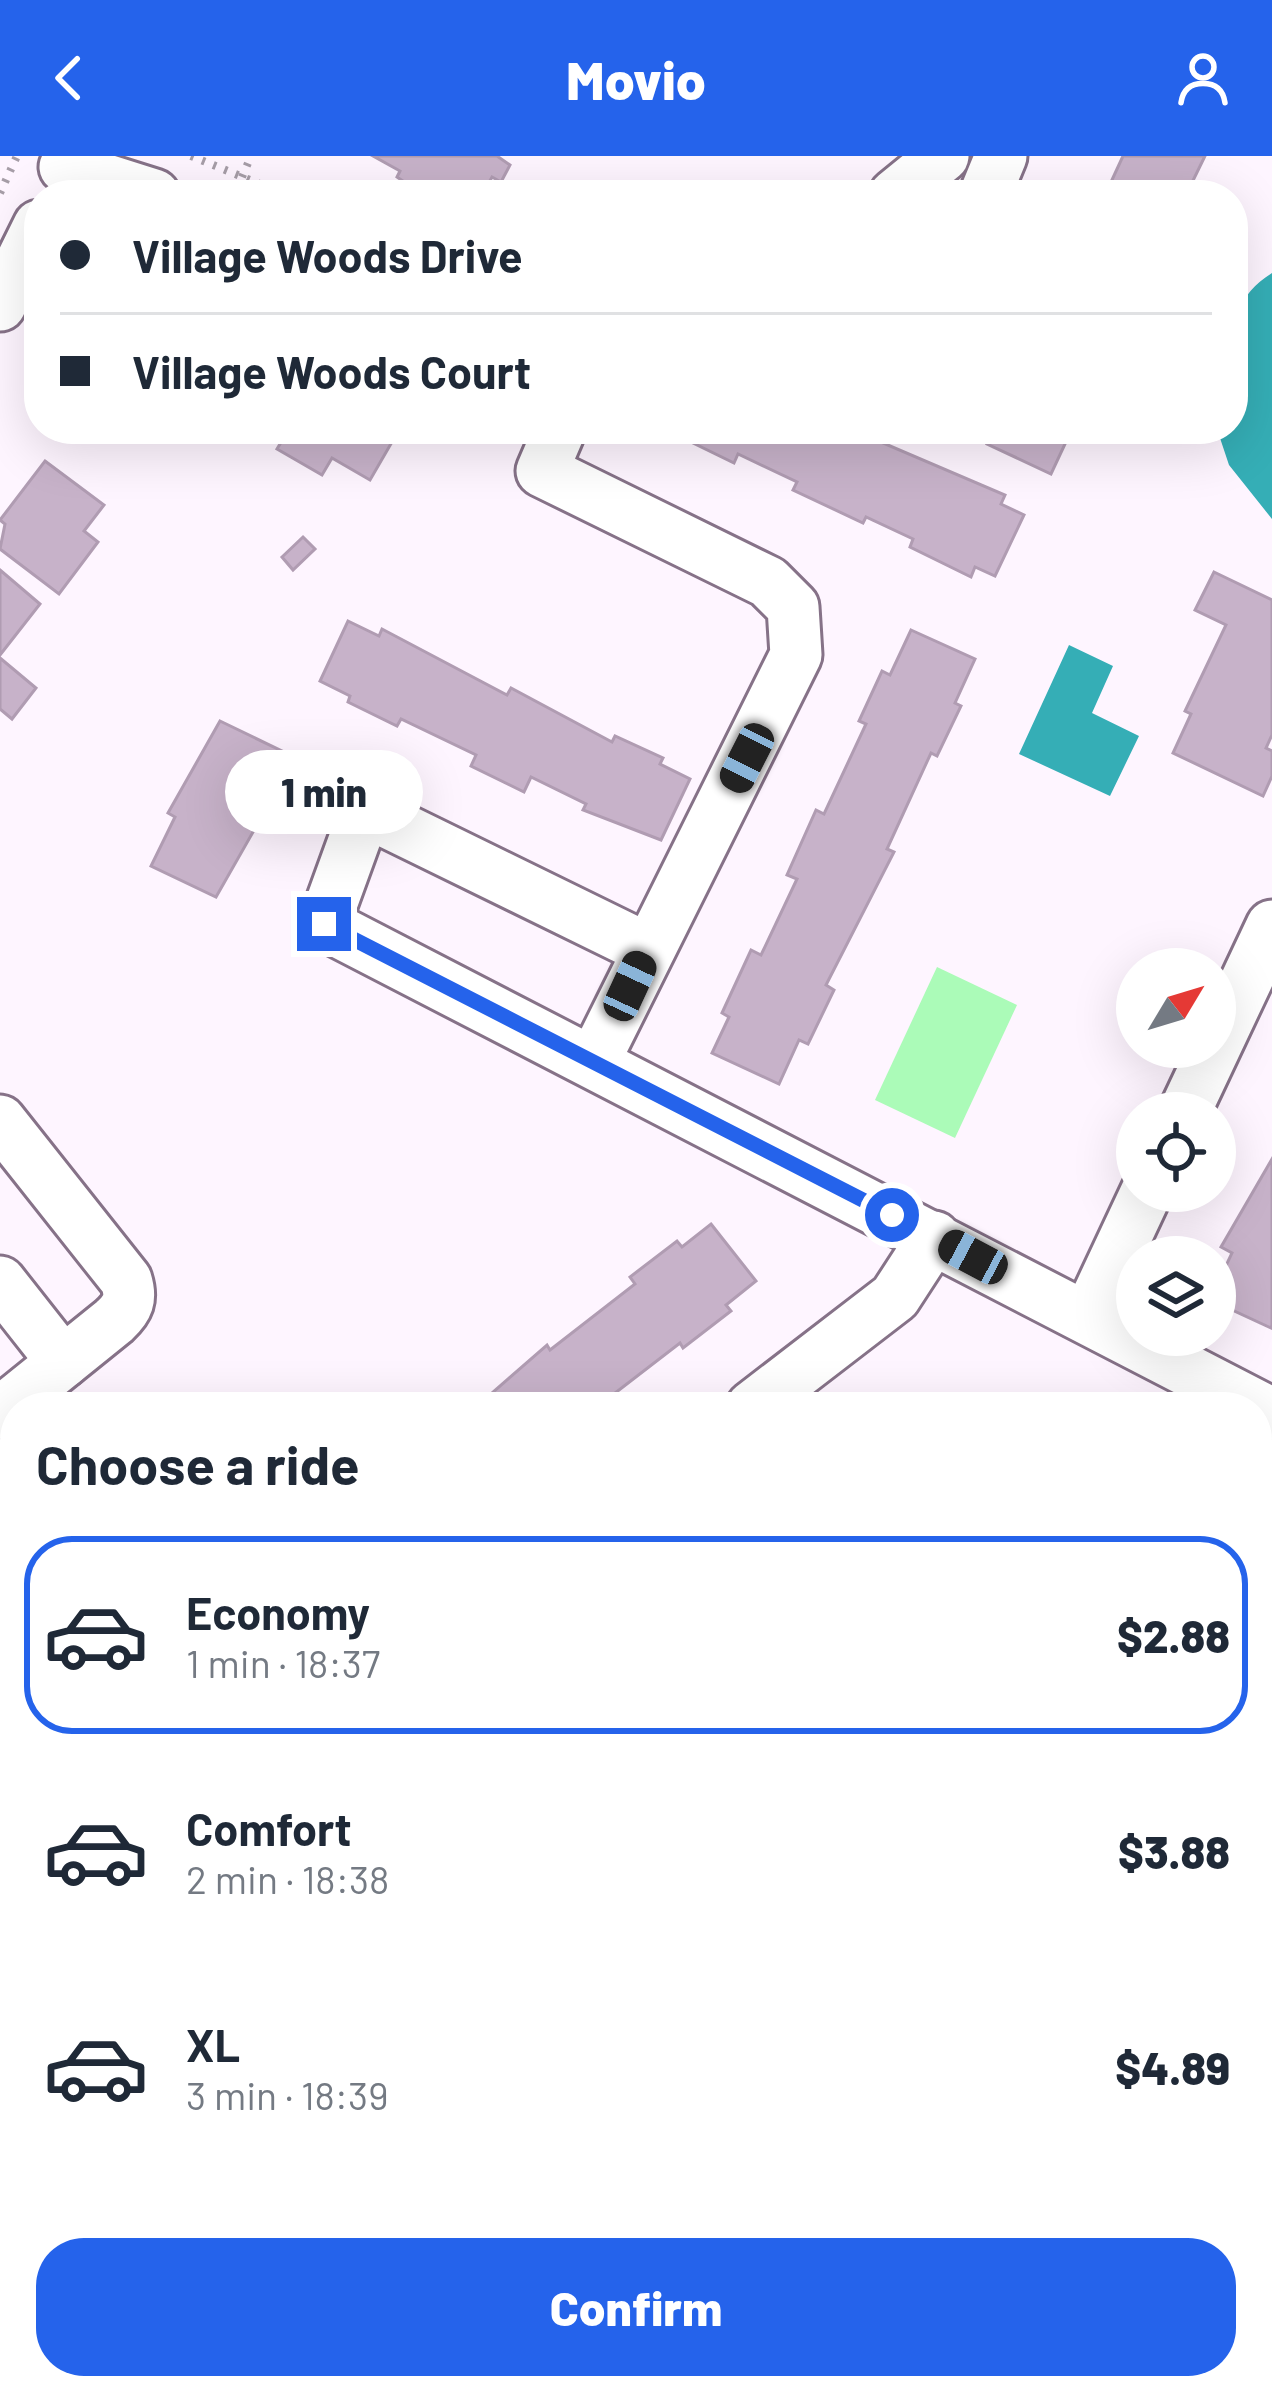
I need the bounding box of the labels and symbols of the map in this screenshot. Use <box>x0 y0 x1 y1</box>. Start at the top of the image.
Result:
car <box>715 718 779 798</box>
callout: 1 min <box>225 750 423 834</box>
route end <box>297 897 351 951</box>
car <box>598 946 662 1026</box>
north arrow <box>1116 948 1236 1068</box>
route start <box>865 1188 919 1242</box>
car <box>933 1224 1013 1290</box>

